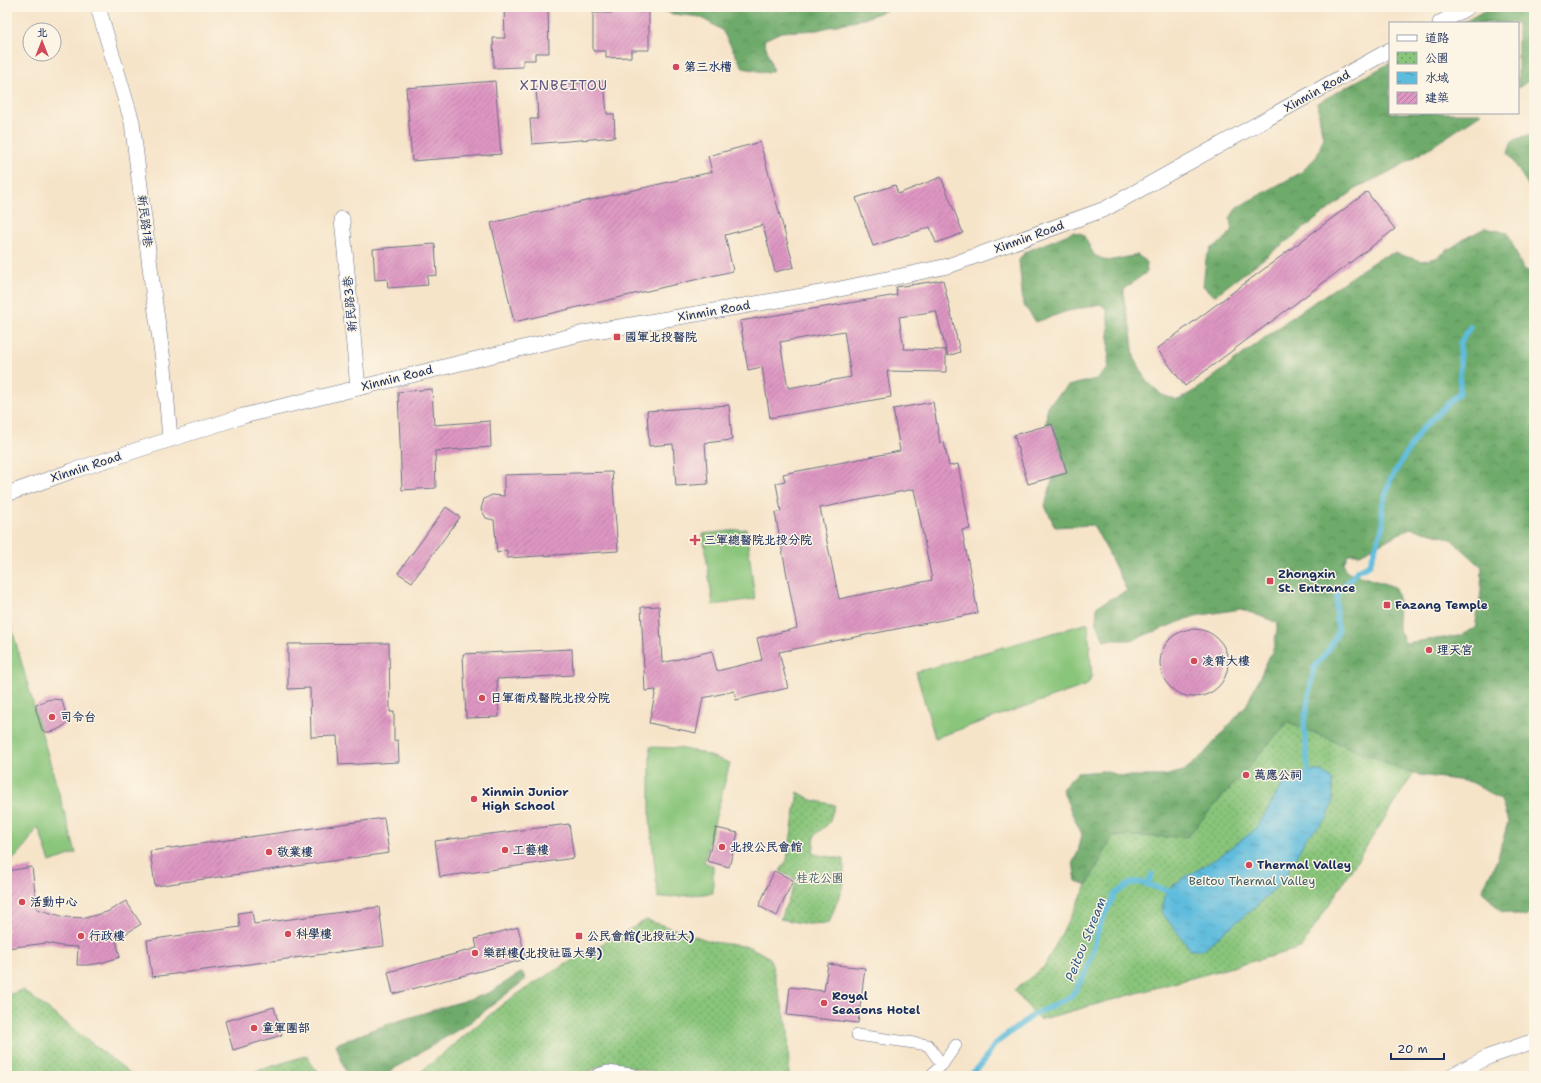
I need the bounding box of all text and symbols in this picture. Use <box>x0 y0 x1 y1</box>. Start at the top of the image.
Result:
north arrow <box>22 22 62 62</box>
legend <box>1389 22 1519 114</box>
text: 北 <box>37 25 48 40</box>
text: 道路 <box>1425 30 1449 46</box>
text: 公園 <box>1425 50 1449 66</box>
place label: 第三水槽 <box>684 59 732 75</box>
marker: 第三水槽 <box>671 62 681 72</box>
street label: Xinmin Road <box>1281 66 1353 116</box>
text: 水域 <box>1425 70 1449 86</box>
district label: XINBEITOU <box>520 76 608 94</box>
text: 建築 <box>1425 90 1449 106</box>
street label: 新民路1巷 <box>134 194 156 248</box>
street label: Xinmin Road <box>992 217 1067 257</box>
street label: 新民路3巷 <box>340 275 360 333</box>
street label: Xinmin Road <box>676 297 752 325</box>
place label: 國軍北投醫院 <box>625 329 697 345</box>
marker: 國軍北投醫院 <box>612 332 622 342</box>
street label: Xinmin Road <box>359 361 435 395</box>
street label: Xinmin Road <box>49 448 124 486</box>
place label: 三軍總醫院北投分院 <box>704 532 812 548</box>
marker: 三軍總醫院北投分院 <box>689 534 701 546</box>
place label: Zhongxin St. Entrance <box>1278 566 1355 596</box>
marker: Zhongxin St. Entrance <box>1265 576 1275 586</box>
place label: Fazang Temple <box>1395 597 1488 613</box>
marker: Fazang Temple <box>1382 600 1392 610</box>
place label: 理天宮 <box>1437 642 1473 658</box>
marker: 理天宮 <box>1424 645 1434 655</box>
place label: 凌霄大樓 <box>1202 653 1250 669</box>
marker: 凌霄大樓 <box>1189 656 1199 666</box>
place label: 日軍衛戍醫院北投分院 <box>490 690 610 706</box>
marker: 日軍衛戍醫院北投分院 <box>477 693 487 703</box>
place label: 司令台 <box>60 709 96 725</box>
marker: 司令台 <box>47 712 57 722</box>
place label: 萬應公祠 <box>1254 767 1302 783</box>
marker: 萬應公祠 <box>1241 770 1251 780</box>
place label: Xinmin Junior High School <box>482 784 569 814</box>
marker: Xinmin Junior High School <box>469 794 479 804</box>
place label: 北投公民會館 <box>730 839 803 855</box>
place label: 工藝樓 <box>513 842 549 858</box>
marker: 北投公民會館 <box>717 842 727 852</box>
place label: 敬業樓 <box>277 844 313 860</box>
marker: 工藝樓 <box>500 845 510 855</box>
marker: 敬業樓 <box>264 847 274 857</box>
place label: Thermal Valley <box>1257 857 1351 873</box>
marker: Thermal Valley <box>1244 860 1254 870</box>
park label: 桂花公園 <box>796 870 844 886</box>
park label: Beitou Thermal Valley <box>1189 873 1315 889</box>
place label: 活動中心 <box>30 894 78 910</box>
water label: Peitou Stream <box>1061 895 1110 984</box>
marker: 活動中心 <box>17 897 27 907</box>
place label: 科學樓 <box>296 926 332 942</box>
place label: 行政樓 <box>89 928 125 944</box>
place label: 公民會館(北投社大) <box>587 928 695 944</box>
marker: 科學樓 <box>283 929 293 939</box>
marker: 行政樓 <box>76 931 86 941</box>
marker: 公民會館(北投社大) <box>574 931 584 941</box>
place label: 樂群樓(北投社區大學) <box>483 945 603 961</box>
marker: 樂群樓(北投社區大學) <box>470 948 480 958</box>
place label: Royal Seasons Hotel <box>832 988 920 1018</box>
marker: Royal Seasons Hotel <box>819 998 829 1008</box>
place label: 童軍團部 <box>262 1020 310 1036</box>
marker: 童軍團部 <box>249 1023 259 1033</box>
scale bar <box>1391 1035 1444 1061</box>
text: 20 m <box>1397 1041 1428 1057</box>

